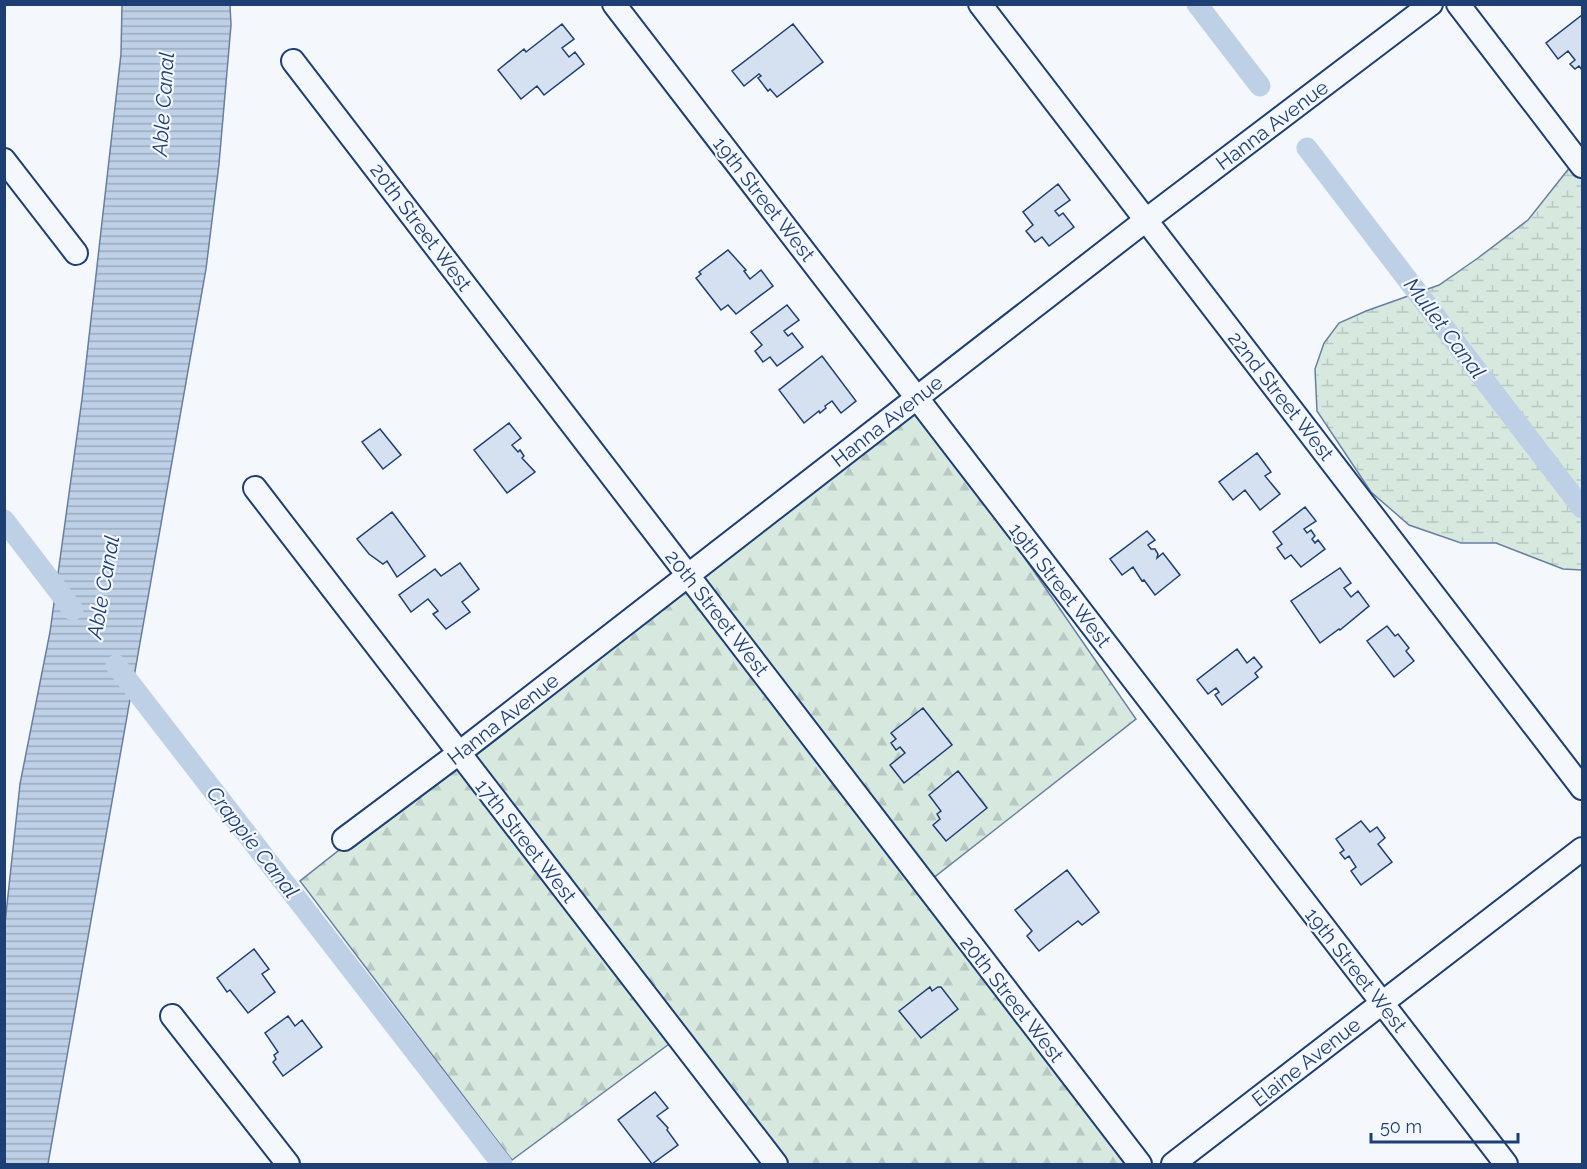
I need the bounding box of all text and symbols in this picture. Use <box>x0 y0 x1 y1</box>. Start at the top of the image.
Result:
water label: Able Canal <box>147 51 179 158</box>
street label: Hanna Avenue <box>1211 75 1333 175</box>
street label: 19th Street West <box>708 132 820 266</box>
street label: 20th Street West <box>365 158 477 296</box>
water label: Mullet Canal <box>1399 273 1491 383</box>
street label: 22nd Street West <box>1223 327 1339 466</box>
street label: Hanna Avenue <box>827 370 948 472</box>
street label: 19th Street West <box>1004 518 1116 652</box>
water label: Able Canal <box>81 534 124 641</box>
street label: 20th Street West <box>660 545 774 681</box>
street label: Hanna Avenue <box>443 668 564 770</box>
street label: 17th Street West <box>470 774 582 908</box>
water label: Crappie Canal <box>202 781 304 903</box>
street label: 19th Street West <box>1300 903 1412 1037</box>
street label: 20th Street West <box>955 931 1069 1067</box>
street label: Elaine Avenue <box>1247 1012 1365 1112</box>
scale bar <box>1371 1106 1518 1144</box>
text: 50 m <box>1380 1116 1422 1137</box>

